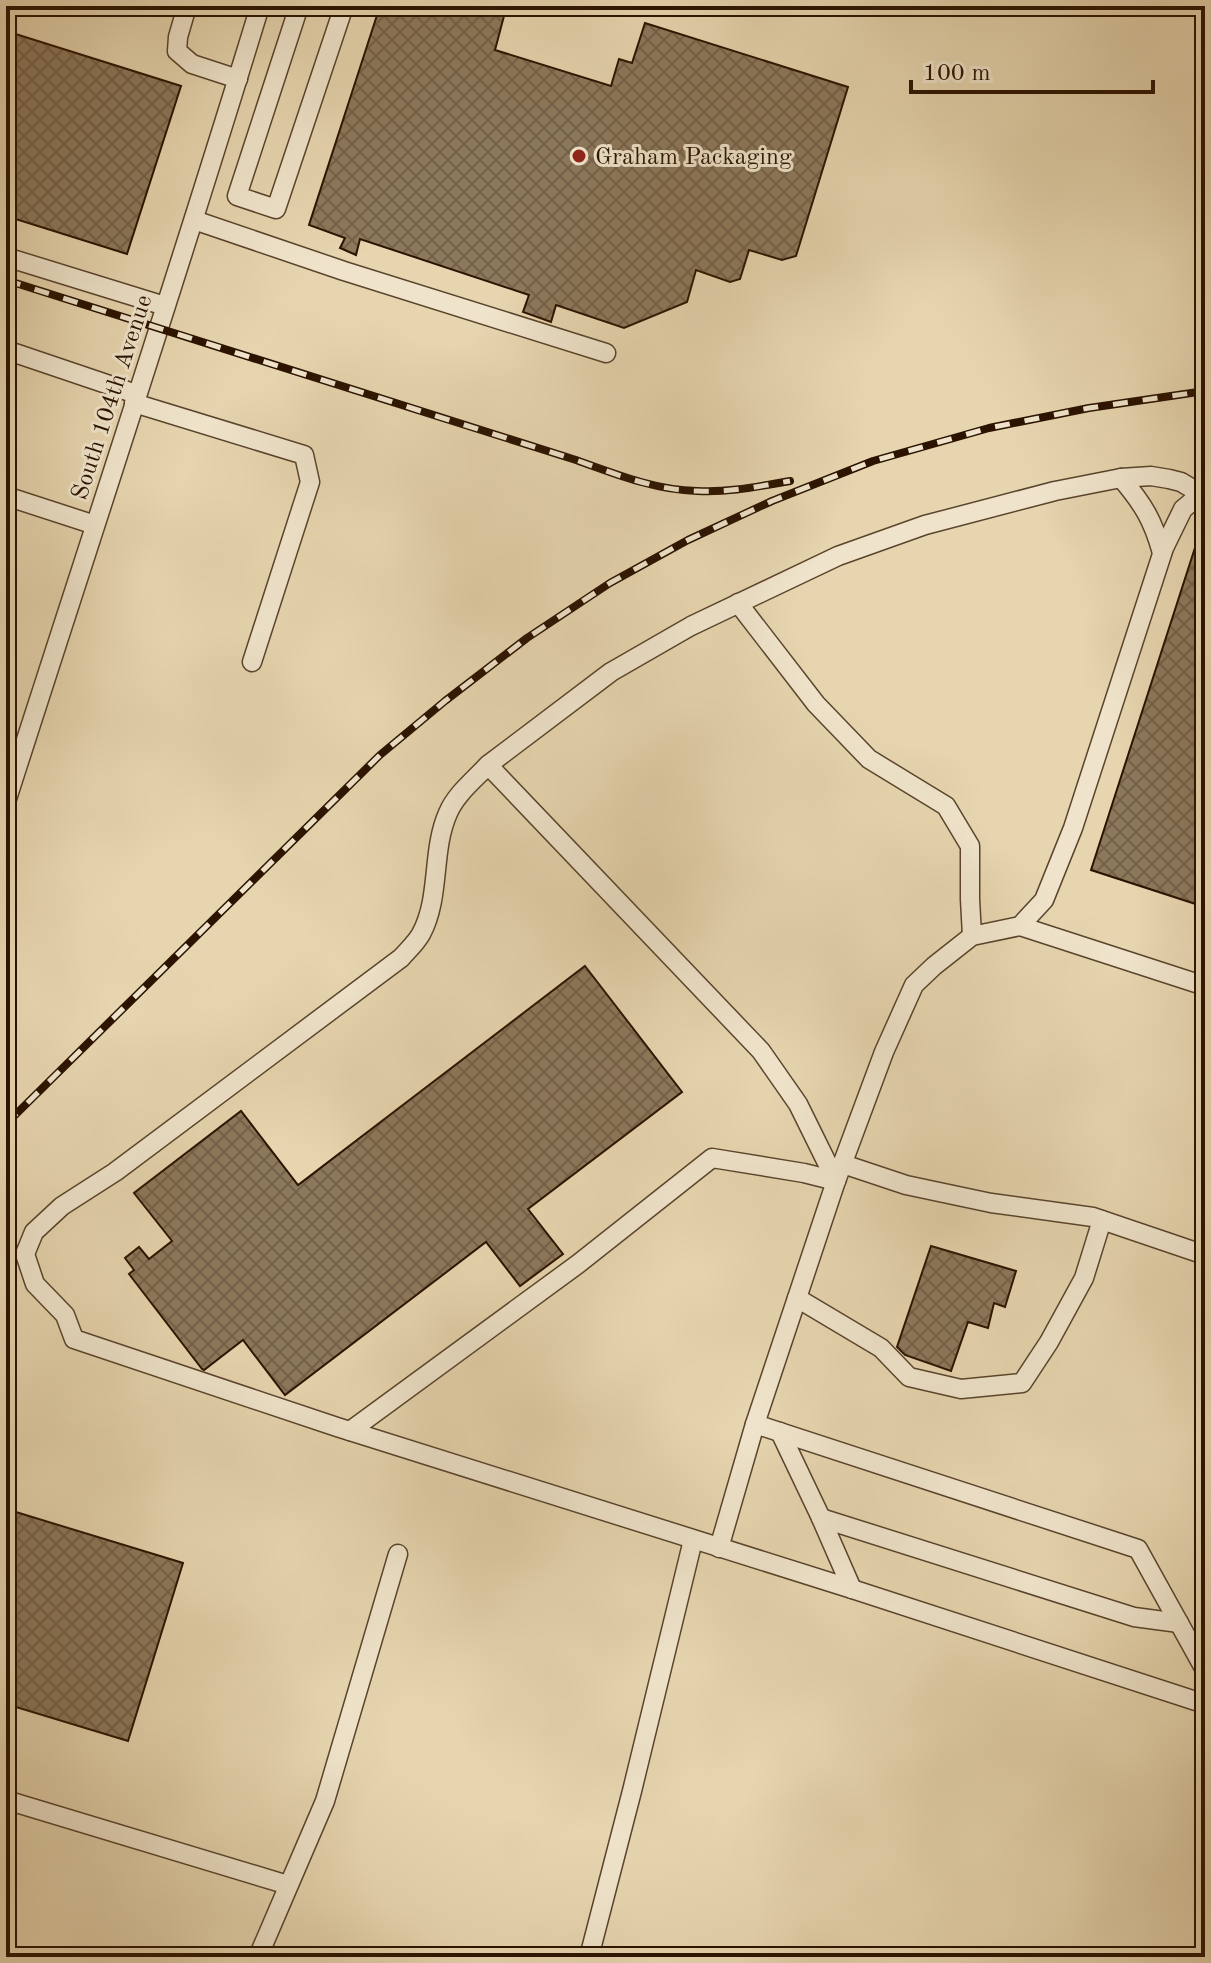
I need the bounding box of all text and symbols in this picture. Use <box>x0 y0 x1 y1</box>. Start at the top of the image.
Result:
scale bar <box>911 44 1153 94</box>
text: 100 m <box>923 62 991 86</box>
place label: Graham Packaging <box>595 146 792 170</box>
marker: Graham Packaging <box>570 147 588 165</box>
street label: South 104th Avenue <box>68 292 157 503</box>

